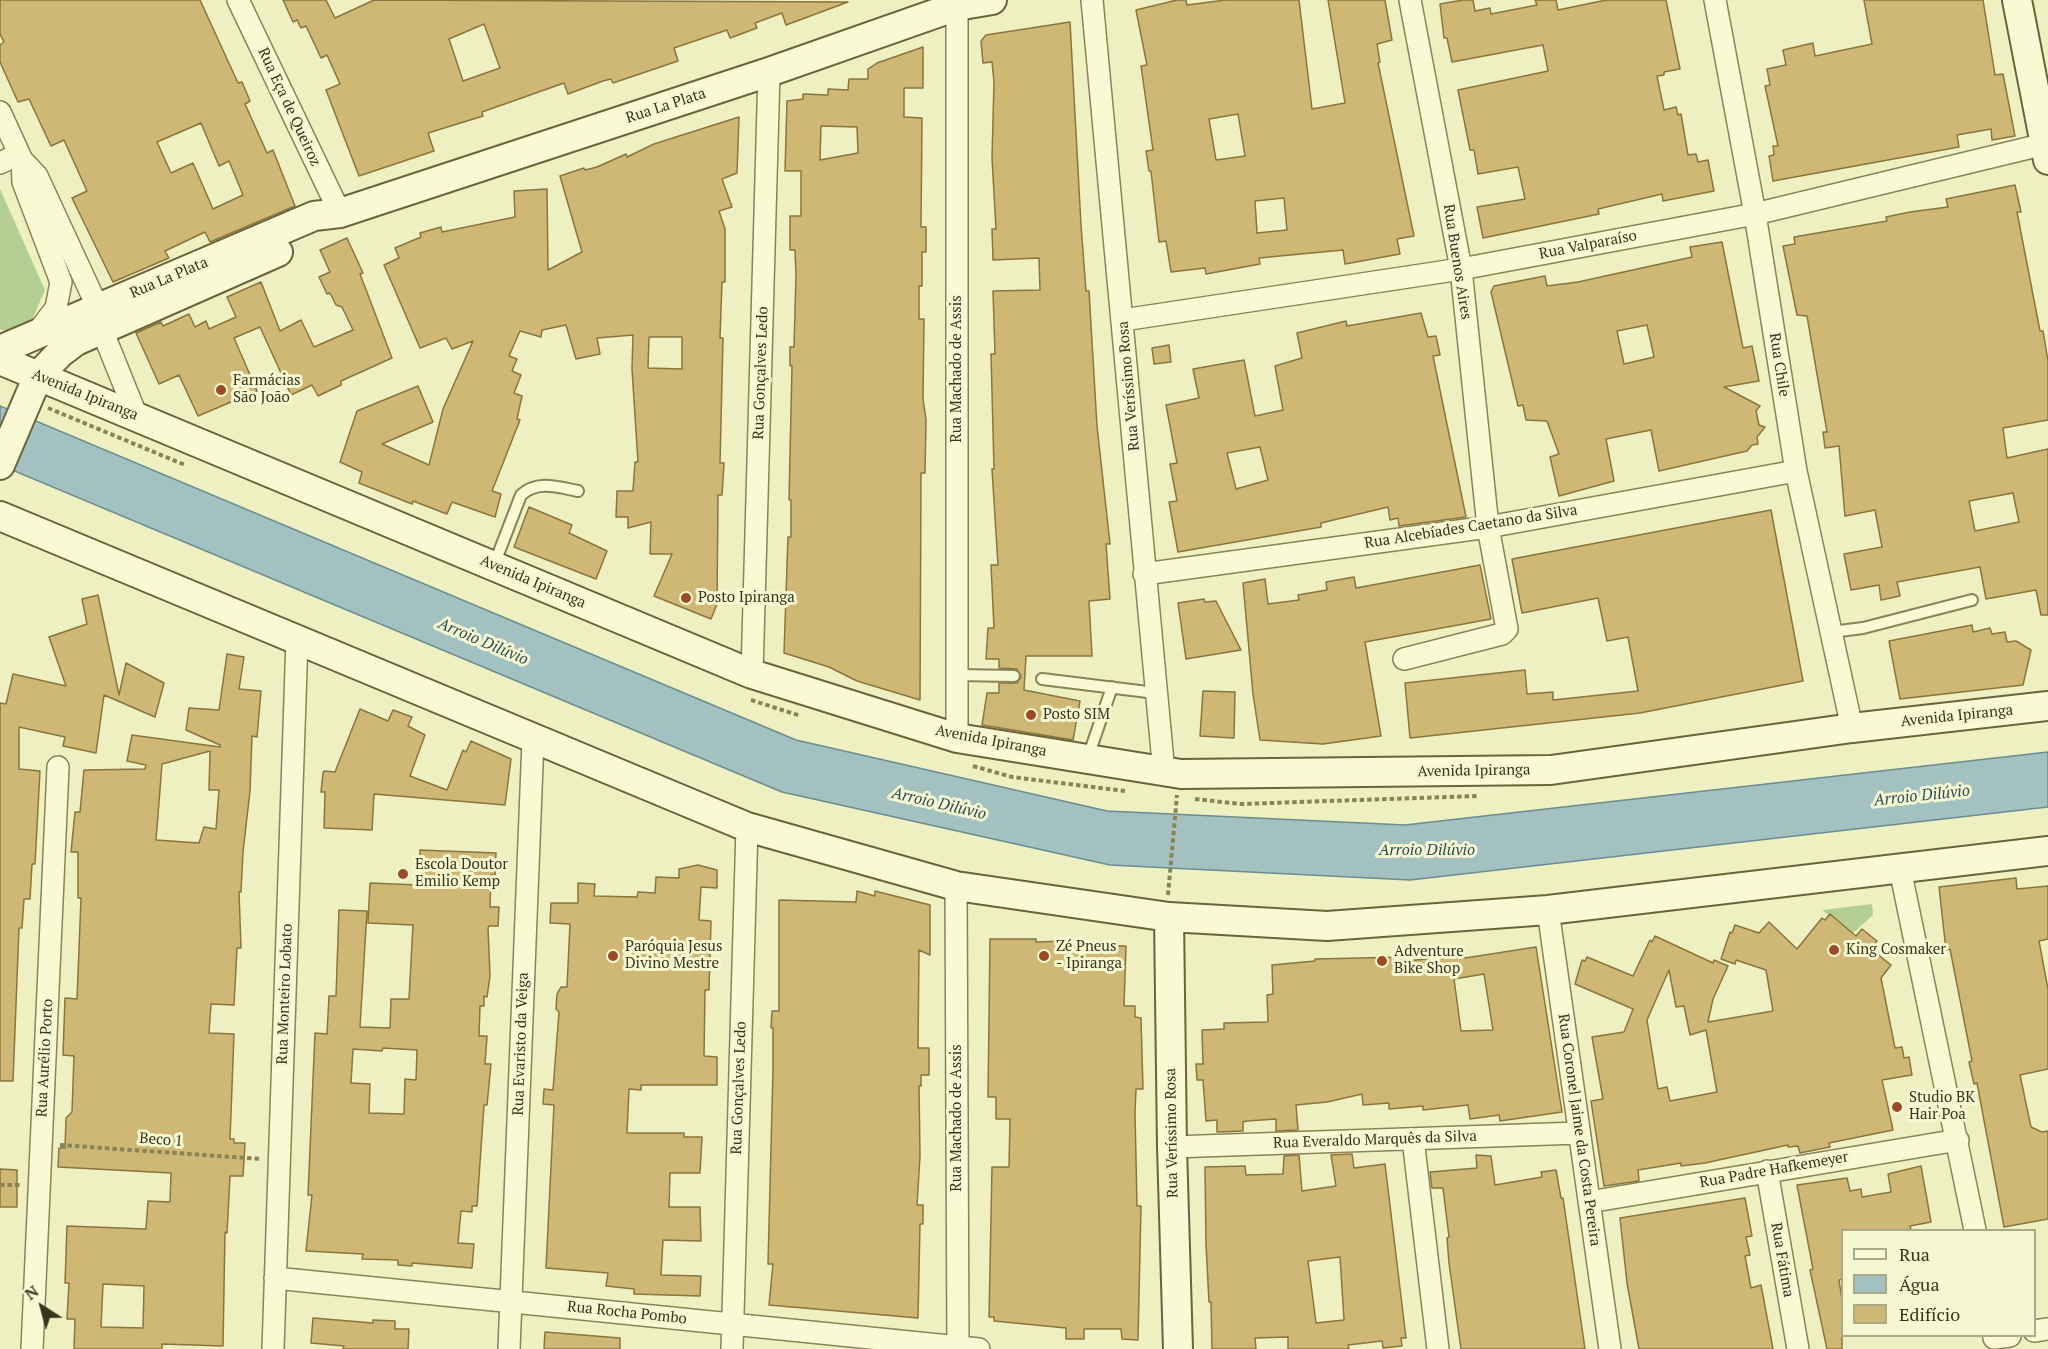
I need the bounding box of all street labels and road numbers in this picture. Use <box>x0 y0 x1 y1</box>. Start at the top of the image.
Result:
street label: Rua Eça de Queiroz <box>254 45 324 169</box>
street label: Rua La Plata <box>624 85 708 127</box>
street label: Rua Buenos Aires <box>1439 203 1475 321</box>
street label: Rua Valparaíso <box>1538 227 1638 263</box>
street label: Rua La Plata <box>127 253 211 303</box>
street label: Rua Machado de Assis <box>948 295 966 443</box>
street label: Rua Gonçalves Ledo <box>750 306 772 440</box>
street label: Rua Veríssimo Rosa <box>1114 320 1144 452</box>
street label: Rua Chile <box>1765 332 1793 398</box>
street label: Avenida Ipiranga <box>29 365 141 425</box>
street label: Rua Alcebíades Caetano da Silva <box>1363 501 1579 553</box>
street label: Avenida Ipiranga <box>477 552 589 612</box>
street label: Avenida Ipiranga <box>1900 701 2014 731</box>
street label: Avenida Ipiranga <box>934 721 1048 761</box>
street label: Avenida Ipiranga <box>1417 761 1531 781</box>
street label: Rua Monteiro Lobato <box>274 923 296 1065</box>
street label: Rua Evaristo da Veiga <box>510 972 532 1116</box>
street label: Rua Aurélio Porto <box>33 998 57 1118</box>
street label: Rua Coronel Jaime da Costa Pereira <box>1554 1013 1604 1247</box>
street label: Rua Gonçalves Ledo <box>728 1021 750 1155</box>
street label: Rua Machado de Assis <box>948 1044 966 1192</box>
street label: Rua Veríssimo Rosa <box>1162 1068 1182 1198</box>
street label: Rua Everaldo Marquês da Silva <box>1273 1127 1477 1153</box>
street label: Beco 1 <box>139 1130 183 1150</box>
street label: Rua Padre Hafkemeyer <box>1698 1148 1850 1192</box>
street label: Rua Fátima <box>1767 1221 1797 1299</box>
street label: Rua Rocha Pombo <box>566 1298 688 1328</box>

